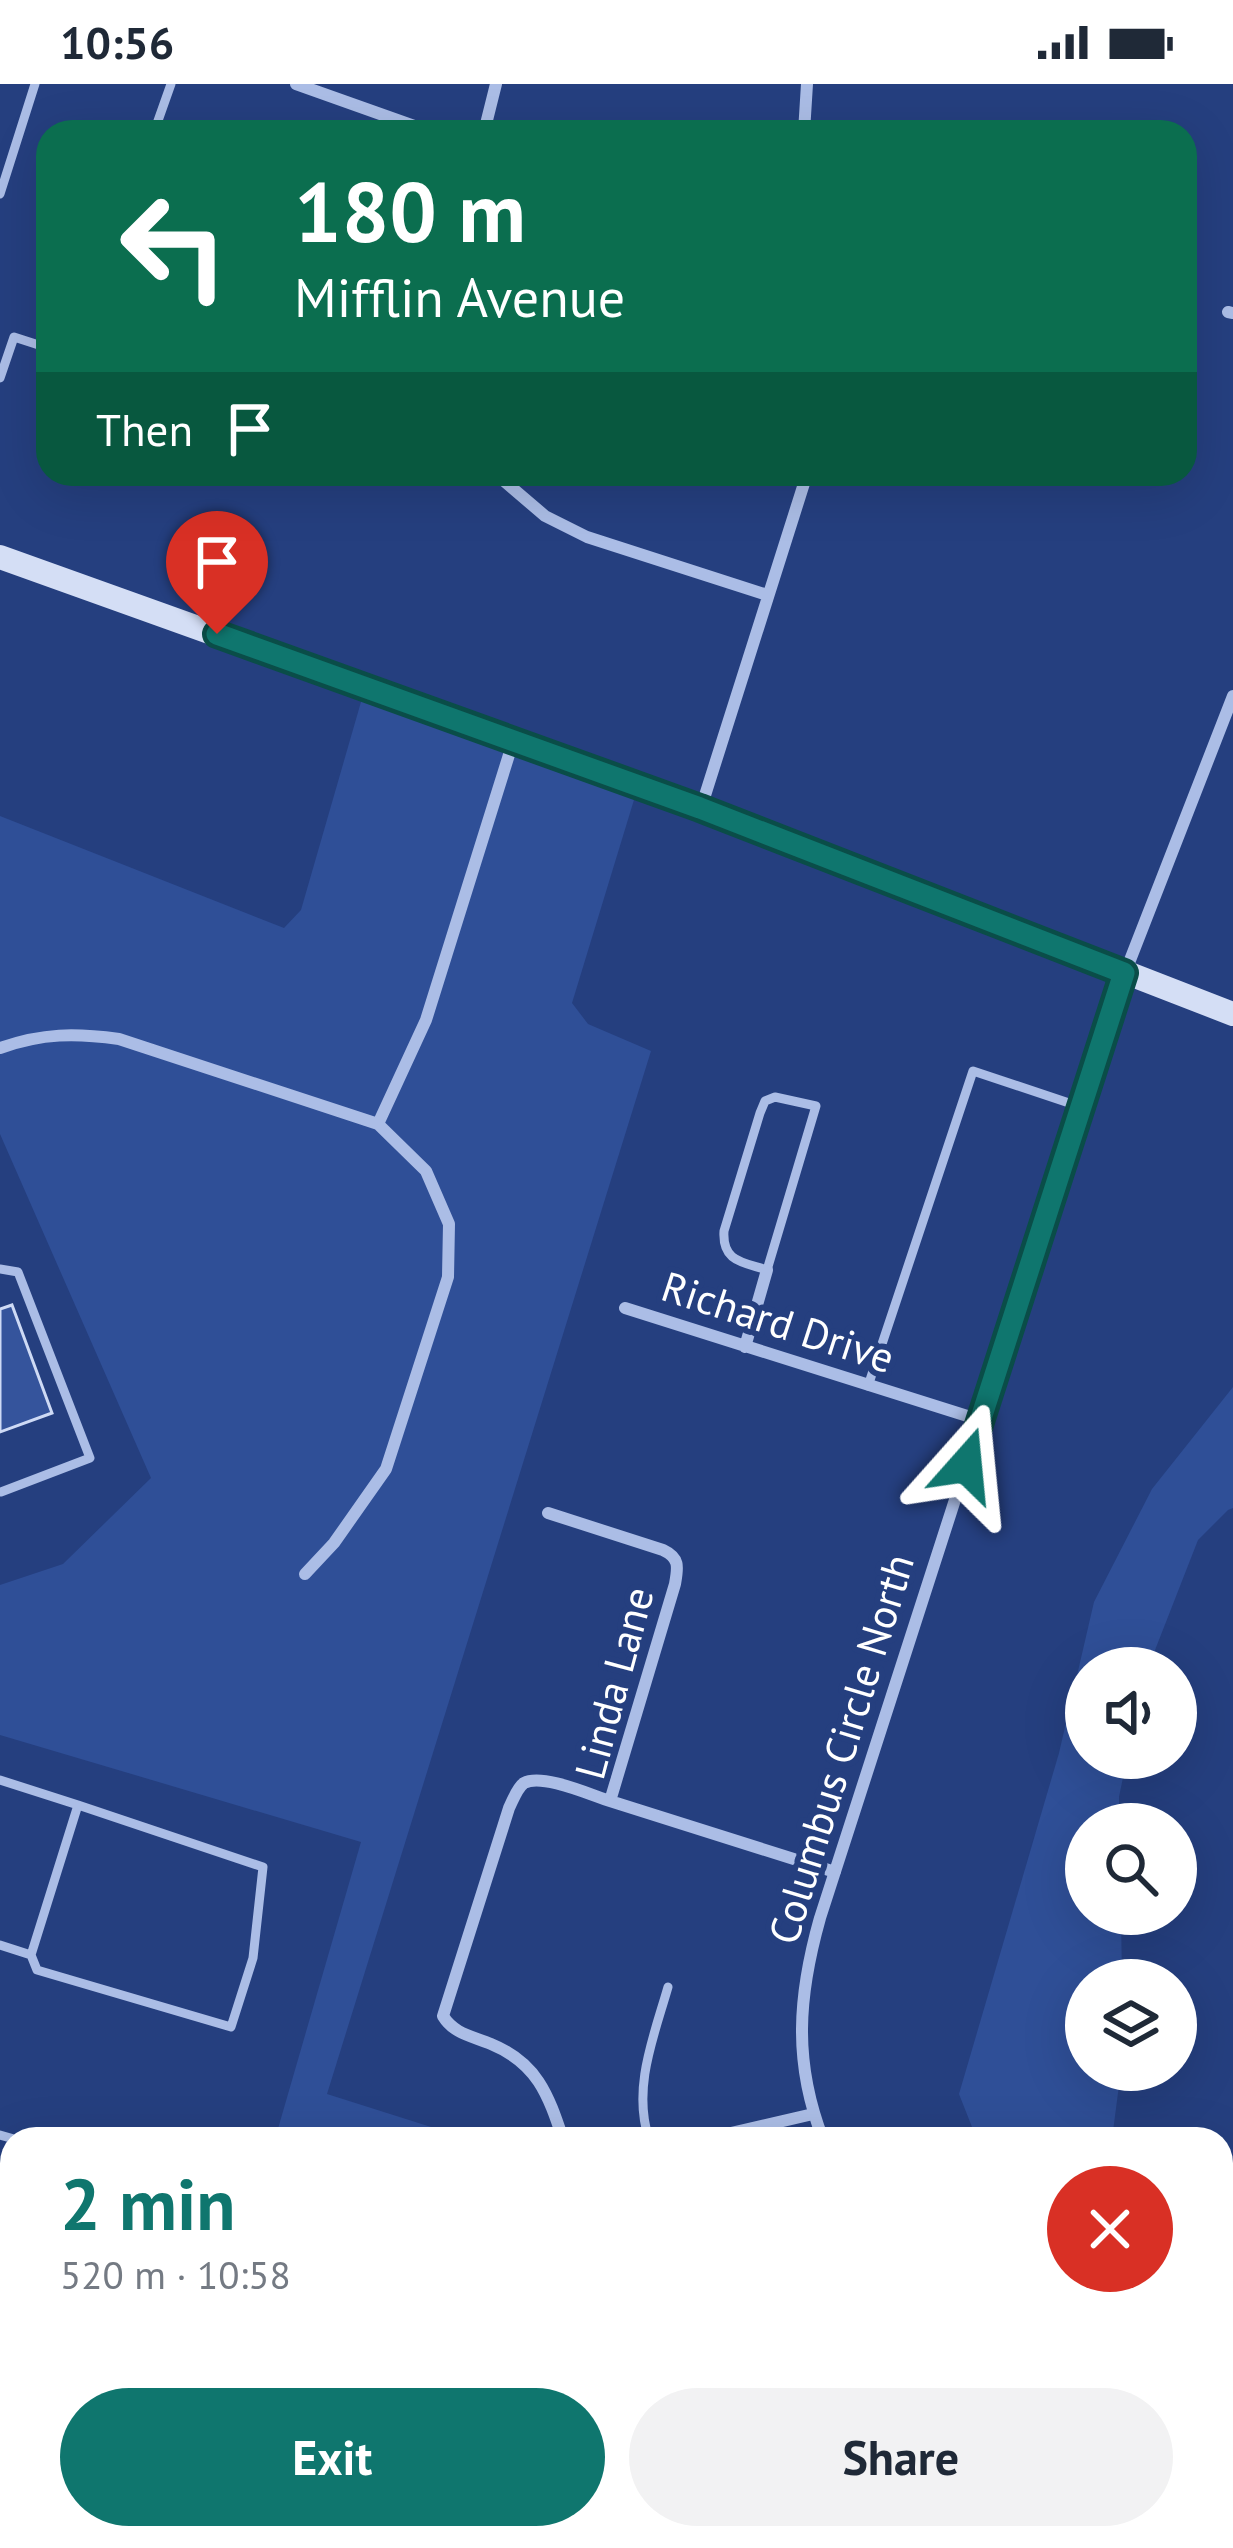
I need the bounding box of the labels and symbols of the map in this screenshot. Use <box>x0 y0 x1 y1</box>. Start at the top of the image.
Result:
pin <box>166 511 268 634</box>
street label: Richard Drive <box>655 1258 901 1385</box>
position arrow <box>903 1402 1029 1528</box>
street label: Columbus Circle North <box>755 1547 926 1951</box>
street label: Linda Lane <box>562 1581 666 1785</box>

